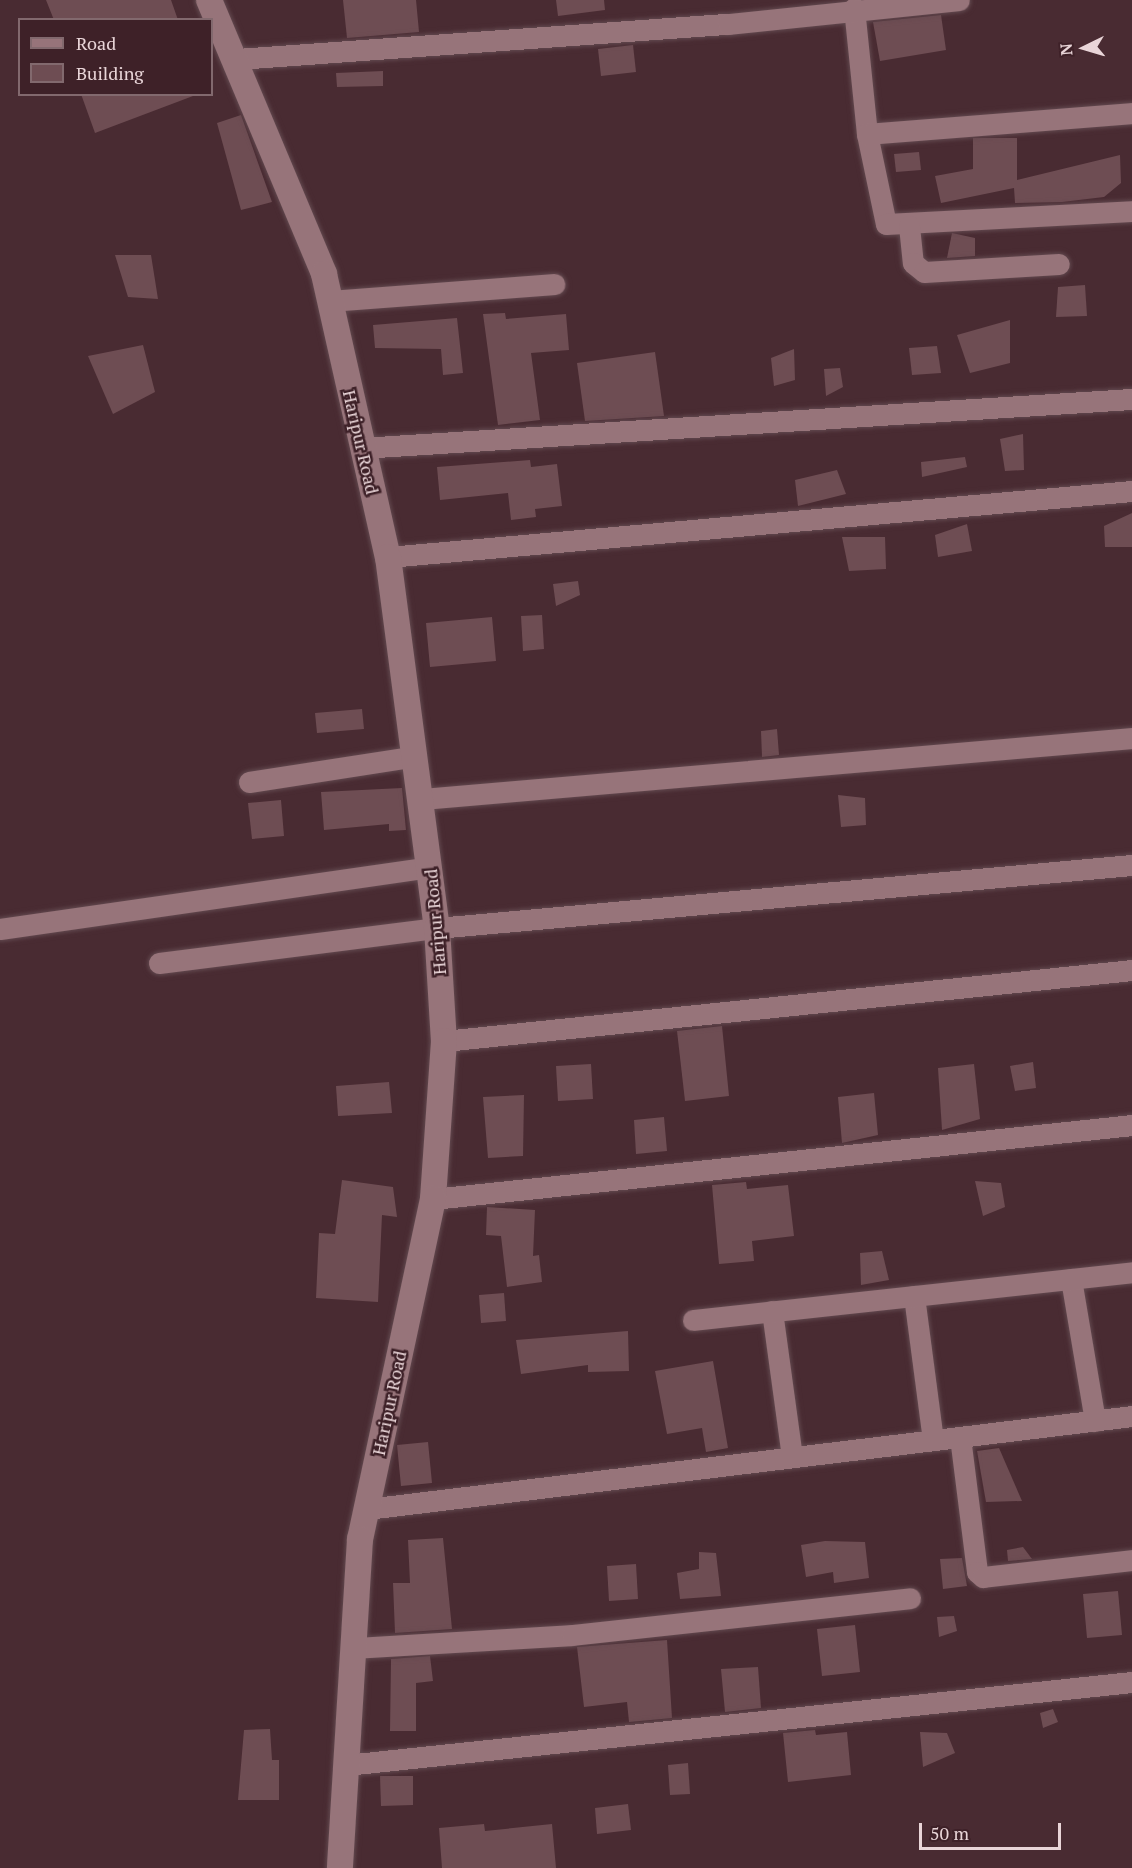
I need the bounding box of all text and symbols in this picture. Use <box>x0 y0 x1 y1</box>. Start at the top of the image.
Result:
legend <box>18 18 213 96</box>
north arrow <box>1054 18 1114 78</box>
text: Road <box>76 31 116 55</box>
text: N <box>1055 43 1078 57</box>
text: Building <box>76 61 144 85</box>
street label: Haripur Road <box>338 388 384 496</box>
street label: Haripur Road <box>420 868 450 976</box>
street label: Haripur Road <box>367 1349 411 1457</box>
scale bar <box>922 1811 1064 1849</box>
text: 50 m <box>930 1821 969 1845</box>

